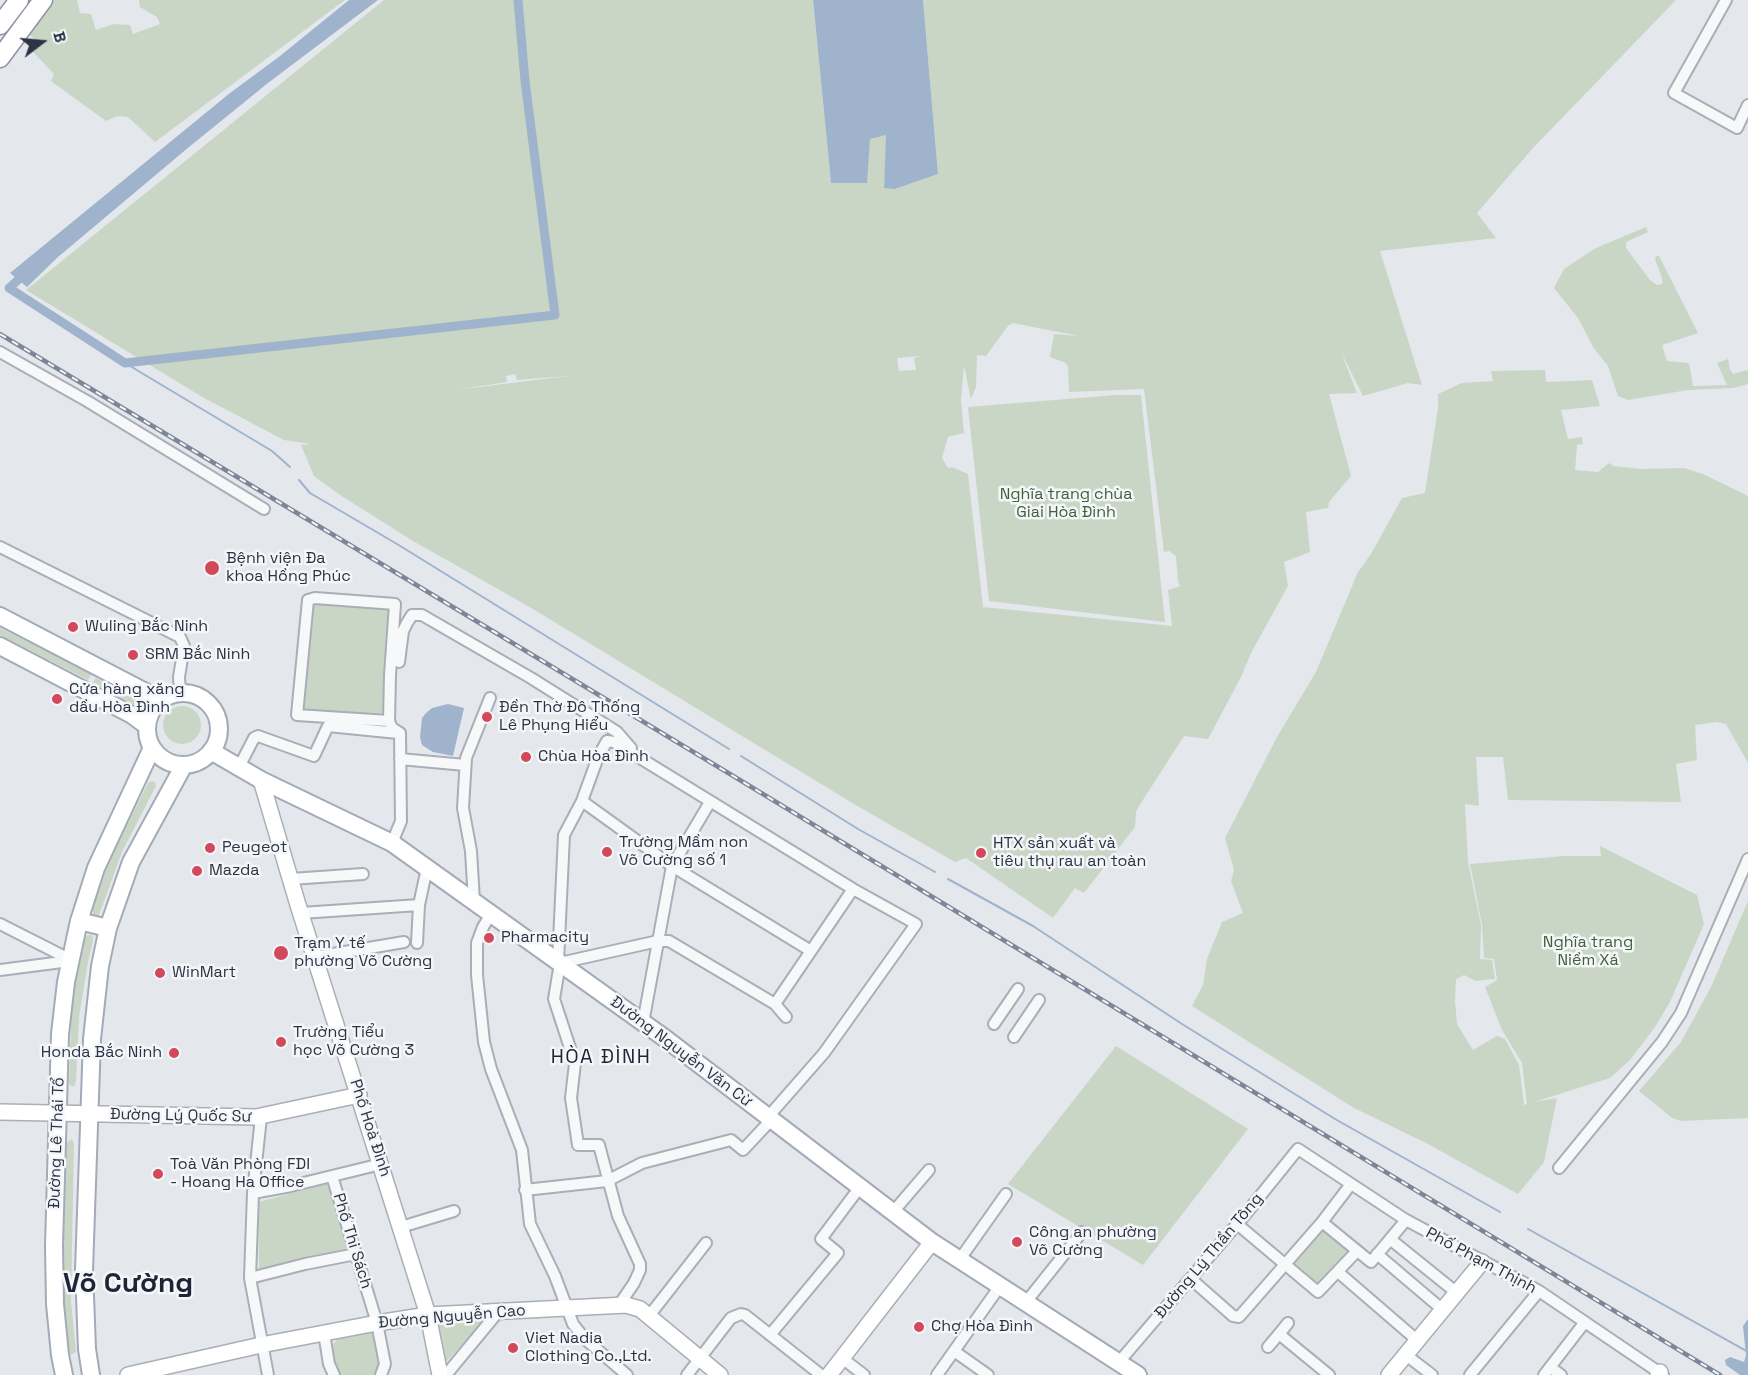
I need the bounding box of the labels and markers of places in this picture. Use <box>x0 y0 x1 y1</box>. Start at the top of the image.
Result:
place label: Bệnh viện Đa khoa Hồng Phúc <box>226 549 351 587</box>
marker: Bệnh viện Đa khoa Hồng Phúc <box>203 559 221 577</box>
place label: Wuling Bắc Ninh <box>85 617 208 637</box>
marker: Wuling Bắc Ninh <box>66 620 80 634</box>
place label: SRM Bắc Ninh <box>145 645 250 665</box>
marker: SRM Bắc Ninh <box>126 648 140 662</box>
place label: Cửa hàng xăng dầu Hòa Đình <box>69 680 185 718</box>
marker: Cửa hàng xăng dầu Hòa Đình <box>50 692 64 706</box>
place label: Đền Thờ Đô Thống Lê Phụng Hiểu <box>499 698 640 736</box>
marker: Đền Thờ Đô Thống Lê Phụng Hiểu <box>480 710 494 724</box>
place label: Chùa Hòa Đình <box>538 747 649 767</box>
marker: Chùa Hòa Đình <box>519 750 533 764</box>
place label: Trường Mầm non Võ Cường số 1 <box>619 833 748 871</box>
place label: HTX sản xuất và tiêu thụ rau an toàn <box>993 834 1146 872</box>
place label: Peugeot <box>222 838 287 858</box>
marker: Peugeot <box>203 841 217 855</box>
marker: Trường Mầm non Võ Cường số 1 <box>600 845 614 859</box>
marker: HTX sản xuất và tiêu thụ rau an toàn <box>974 846 988 860</box>
place label: Mazda <box>209 861 260 881</box>
marker: Mazda <box>190 864 204 878</box>
place label: Pharmacity <box>501 928 589 948</box>
marker: Pharmacity <box>482 931 496 945</box>
place label: Trạm Y tế phường Võ Cường <box>294 934 432 972</box>
marker: Trạm Y tế phường Võ Cường <box>272 944 290 962</box>
place label: WinMart <box>172 963 236 983</box>
marker: WinMart <box>153 966 167 980</box>
place label: Trường Tiểu học Võ Cường 3 <box>293 1023 414 1061</box>
marker: Trường Tiểu học Võ Cường 3 <box>274 1035 288 1049</box>
place label: Honda Bắc Ninh <box>41 1043 162 1063</box>
marker: Honda Bắc Ninh <box>167 1046 181 1060</box>
place label: Toà Văn Phòng FDI - Hoang Ha Office <box>170 1155 310 1193</box>
marker: Toà Văn Phòng FDI - Hoang Ha Office <box>151 1167 165 1181</box>
place label: Công an phường Võ Cường <box>1029 1223 1157 1261</box>
marker: Công an phường Võ Cường <box>1010 1235 1024 1249</box>
place label: Chợ Hòa Đình <box>931 1317 1033 1337</box>
marker: Chợ Hòa Đình <box>912 1320 926 1334</box>
place label: Viet Nadia Clothing Co.,Ltd. <box>525 1329 652 1367</box>
marker: Viet Nadia Clothing Co.,Ltd. <box>506 1341 520 1355</box>

